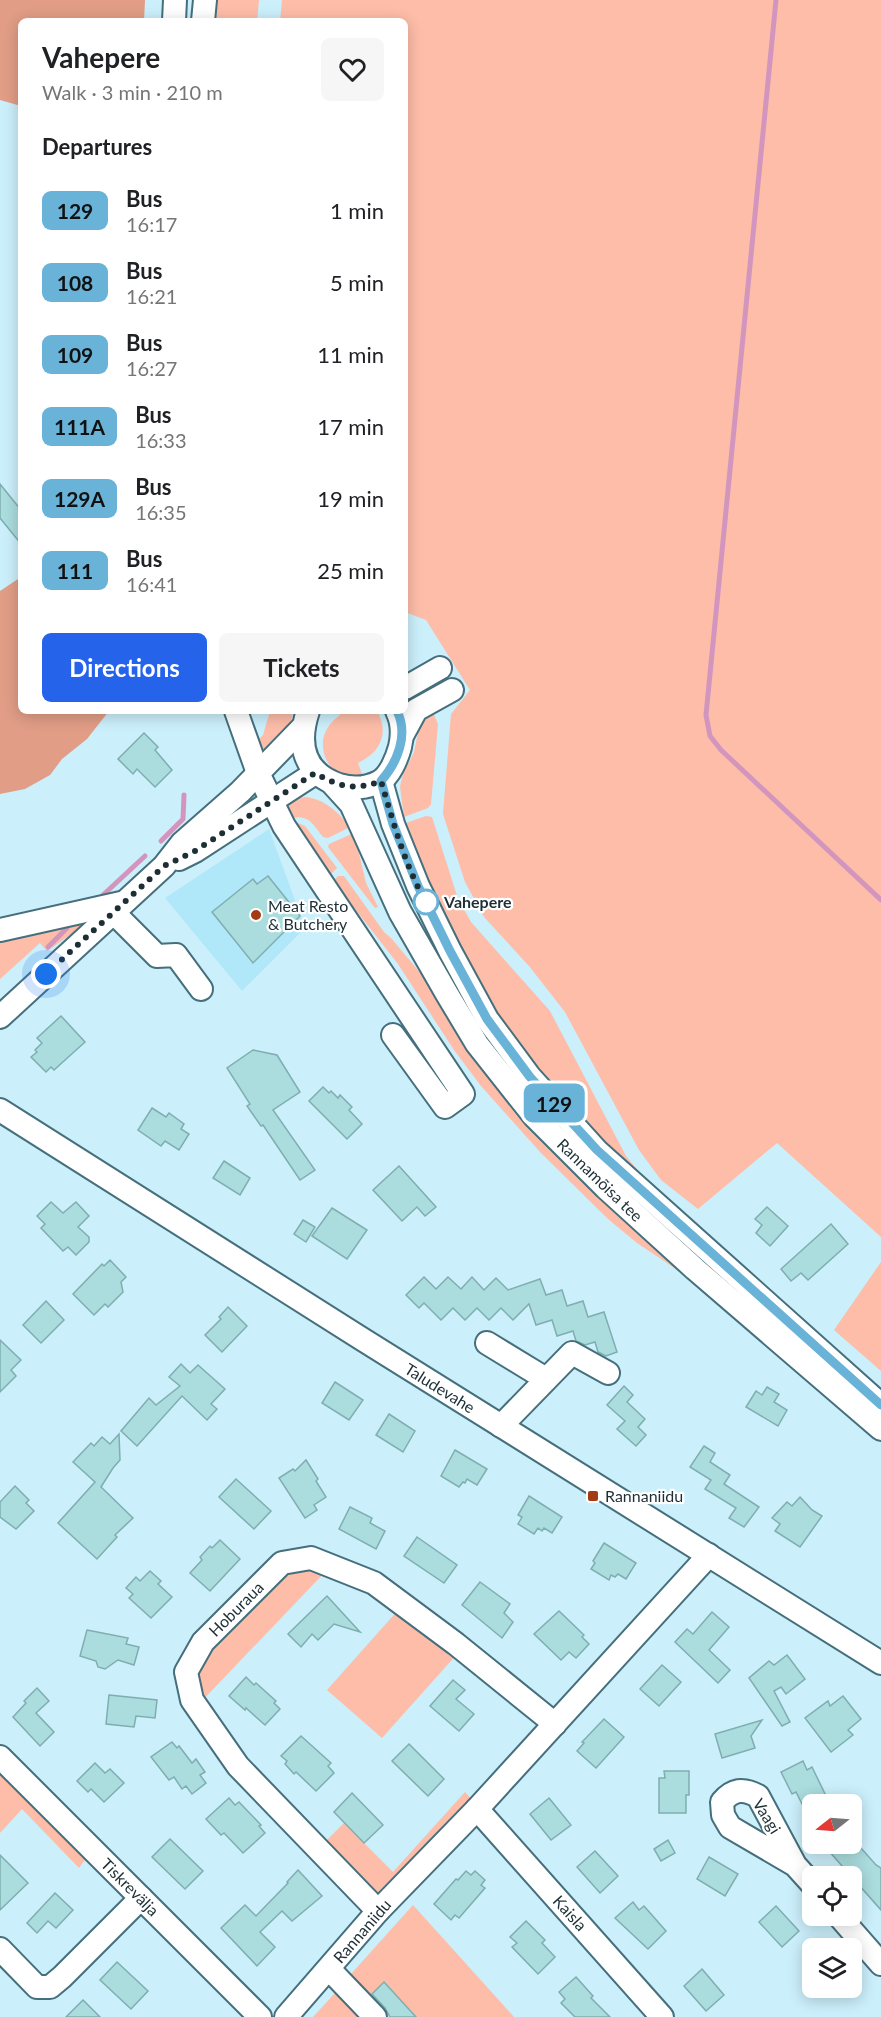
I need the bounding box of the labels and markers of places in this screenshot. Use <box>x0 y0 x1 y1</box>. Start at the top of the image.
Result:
marker: Vahepere <box>413 889 439 915</box>
place label: Vahepere <box>443 892 512 911</box>
place label: Meat Resto & Butchery <box>268 896 348 933</box>
marker: Meat Resto & Butchery <box>249 908 263 922</box>
place label: Rannaniidu <box>605 1486 683 1505</box>
marker: Rannaniidu <box>586 1489 600 1503</box>

